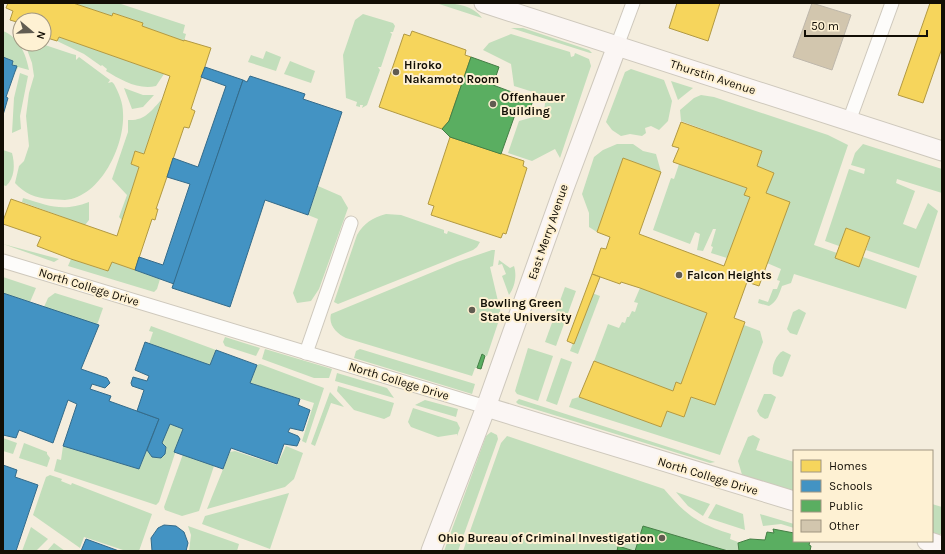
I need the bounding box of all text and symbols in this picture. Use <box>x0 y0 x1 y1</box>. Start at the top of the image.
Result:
north arrow <box>12 12 52 52</box>
scale bar <box>805 12 927 38</box>
text: 50 m <box>811 19 839 33</box>
text: N <box>34 29 48 41</box>
street label: Thurstin Avenue <box>669 57 757 97</box>
place label: Hiroko Nakamoto Room <box>404 58 499 86</box>
marker: Hiroko Nakamoto Room <box>391 67 401 77</box>
place label: Offenhauer Building <box>501 90 565 118</box>
marker: Offenhauer Building <box>488 99 498 109</box>
street label: East Merry Avenue <box>525 182 571 282</box>
street label: North College Drive <box>37 265 141 309</box>
place label: Falcon Heights <box>687 268 772 282</box>
marker: Falcon Heights <box>674 270 684 280</box>
place label: Bowling Green State University <box>480 296 572 324</box>
marker: Bowling Green State University <box>467 305 477 315</box>
street label: North College Drive <box>347 359 451 403</box>
legend <box>793 450 933 542</box>
street label: North College Drive <box>656 454 760 498</box>
text: Homes <box>829 459 867 473</box>
text: Schools <box>829 479 872 493</box>
text: Public <box>829 499 863 513</box>
text: Other <box>829 519 860 533</box>
place label: Ohio Bureau of Criminal Investigation <box>438 531 654 545</box>
marker: Ohio Bureau of Criminal Investigation <box>657 533 667 543</box>

